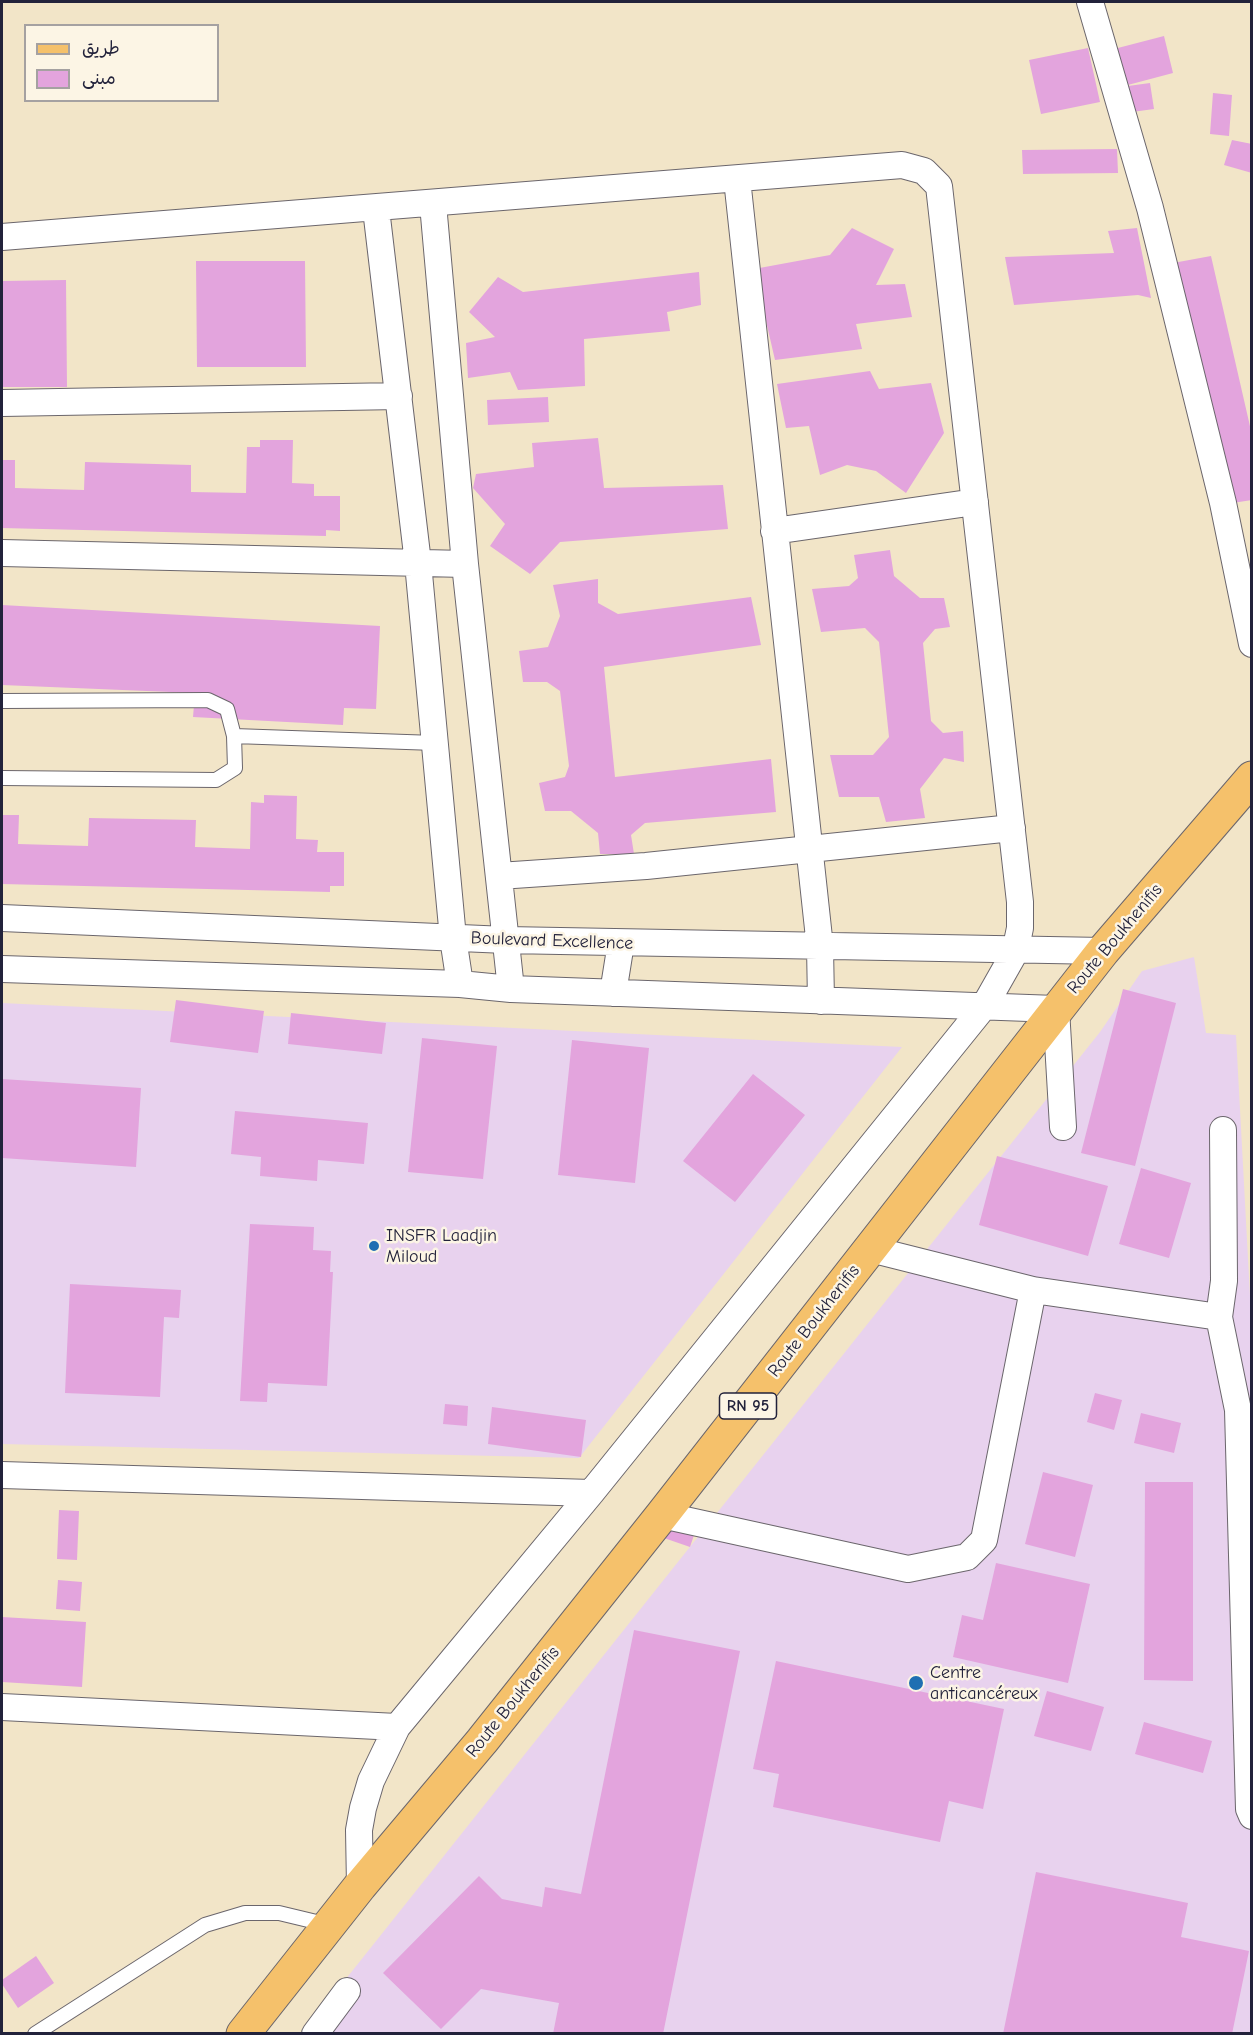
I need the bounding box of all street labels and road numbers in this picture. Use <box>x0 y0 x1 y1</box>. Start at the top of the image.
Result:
street label: Route Boukhenifis <box>1063 880 1167 998</box>
street label: Boulevard Excellence <box>470 927 634 955</box>
street label: Route Boukhenifis <box>763 1260 865 1382</box>
road number: RN 95 <box>720 1393 777 1419</box>
street label: Route Boukhenifis <box>462 1642 564 1762</box>

